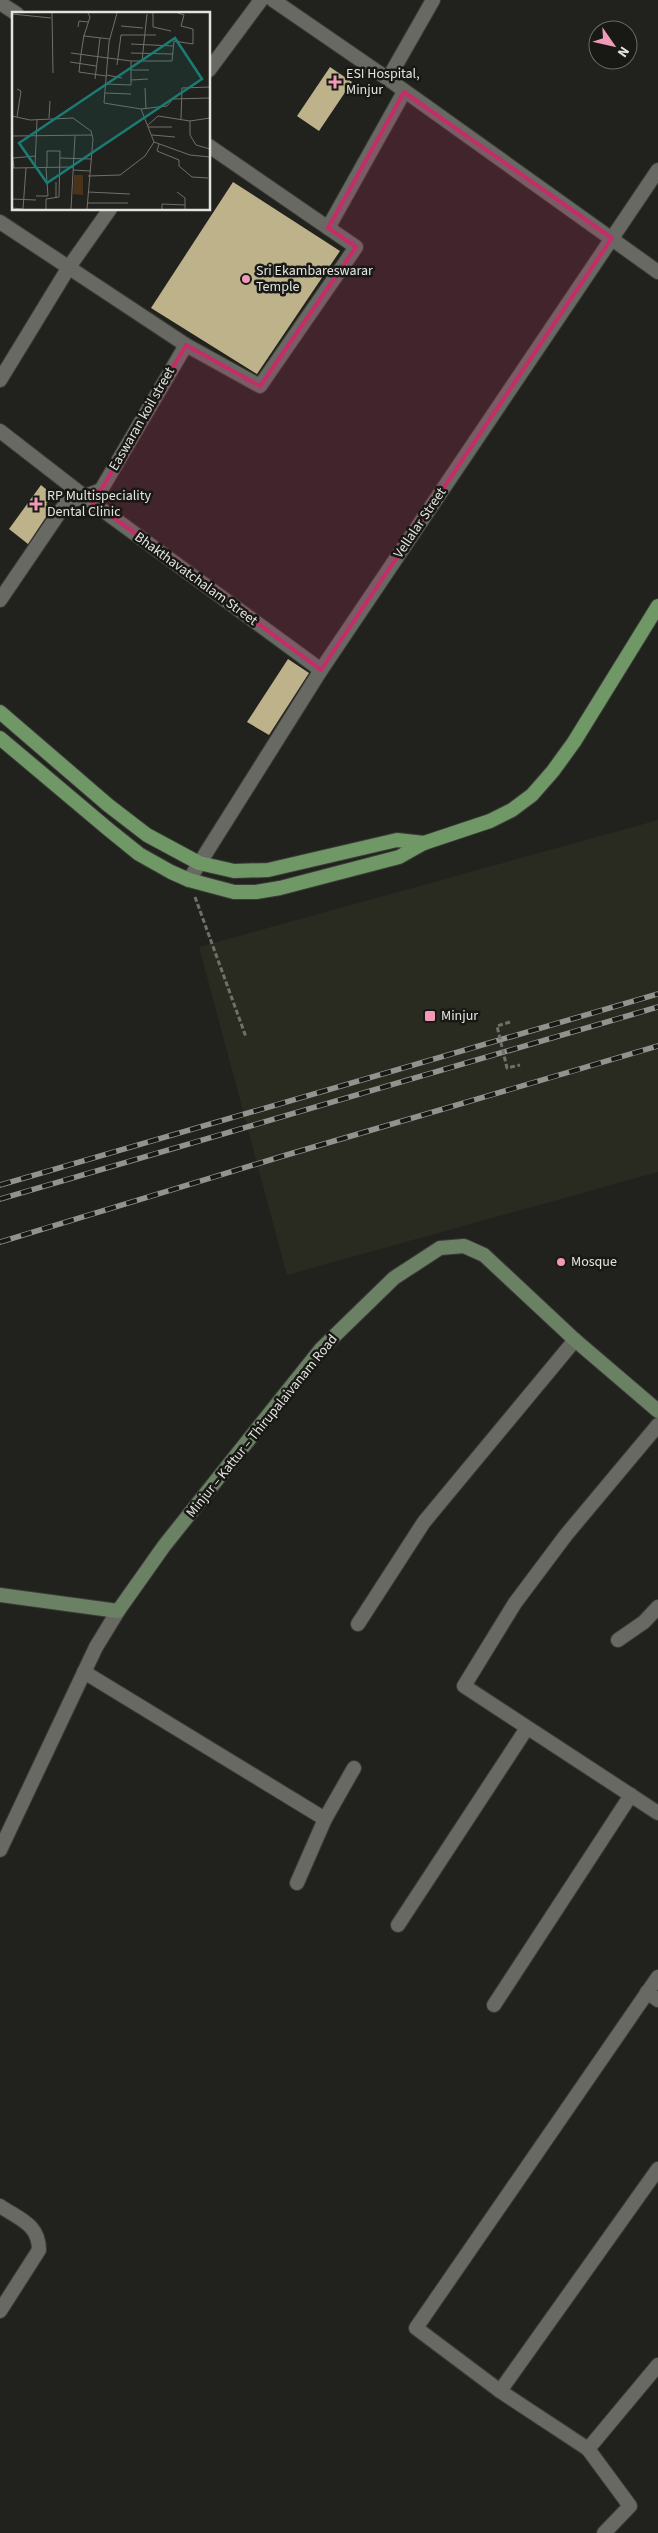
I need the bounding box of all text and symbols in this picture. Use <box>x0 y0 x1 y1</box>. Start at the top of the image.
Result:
inset map <box>12 12 210 210</box>
north arrow <box>588 20 638 70</box>
text: N <box>612 42 634 61</box>
place label: ESI Hospital, Minjur <box>346 64 420 100</box>
marker: ESI Hospital, Minjur <box>328 75 342 89</box>
place label: Sri Ekambareswarar Temple <box>256 261 373 297</box>
marker: Sri Ekambareswarar Temple <box>240 273 252 285</box>
street label: Easwaran koil street <box>104 363 180 475</box>
street label: Vellalar Street <box>389 483 451 562</box>
place label: RP Multispeciality Dental Clinic <box>47 486 151 522</box>
marker: RP Multispeciality Dental Clinic <box>29 497 43 511</box>
street label: Bhakthavatchalam Street <box>130 527 262 631</box>
place label: Minjur <box>441 1006 478 1026</box>
marker: Minjur <box>423 1009 437 1023</box>
place label: Mosque <box>571 1252 617 1272</box>
marker: Mosque <box>555 1256 567 1268</box>
street label: Minjur – Kattur – Thirupalaivanam Road <box>182 1330 342 1522</box>

